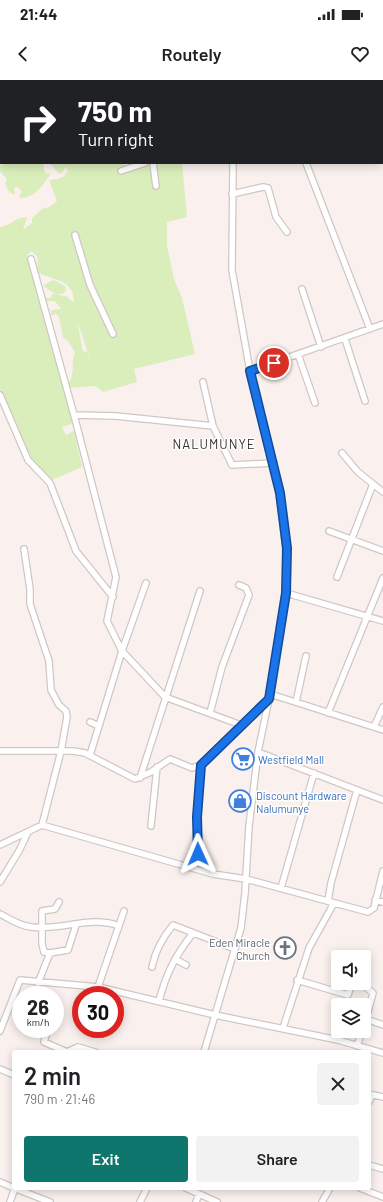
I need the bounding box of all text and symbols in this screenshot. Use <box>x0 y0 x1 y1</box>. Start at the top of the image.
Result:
text: 21:44 <box>20 5 57 23</box>
icon: back <box>12 43 34 65</box>
text: Routely <box>161 43 222 65</box>
icon: heart <box>349 43 371 65</box>
text: 750 m <box>78 94 152 128</box>
icon: right <box>12 96 64 148</box>
text: Turn right <box>78 128 154 150</box>
pin <box>257 346 291 380</box>
icon: arrive <box>263 352 285 374</box>
district label: NALUMUNYE <box>172 436 256 452</box>
supermarket icon: Westfield Mall <box>230 746 256 772</box>
place label: Westfield Mall <box>258 753 324 766</box>
shop icon: Discount Hardware Nalumunye <box>227 788 253 814</box>
place label: Discount Hardware Nalumunye <box>256 789 347 815</box>
position arrow <box>177 833 219 875</box>
church icon: Eden Miracle Church <box>272 935 298 961</box>
place label: Eden Miracle Church <box>209 936 270 962</box>
map controls <box>331 950 371 1038</box>
button: sound <box>331 950 371 990</box>
speed limit sign: 30 <box>72 986 124 1038</box>
text: 26 <box>27 995 49 1019</box>
button: layers <box>331 998 371 1038</box>
text: km/h <box>27 1016 49 1028</box>
text: 2 min <box>24 1061 81 1090</box>
button: close <box>317 1063 359 1105</box>
text: 790 m · 21:46 <box>24 1091 95 1107</box>
button: Exit <box>24 1136 188 1182</box>
button: Share <box>196 1136 359 1182</box>

